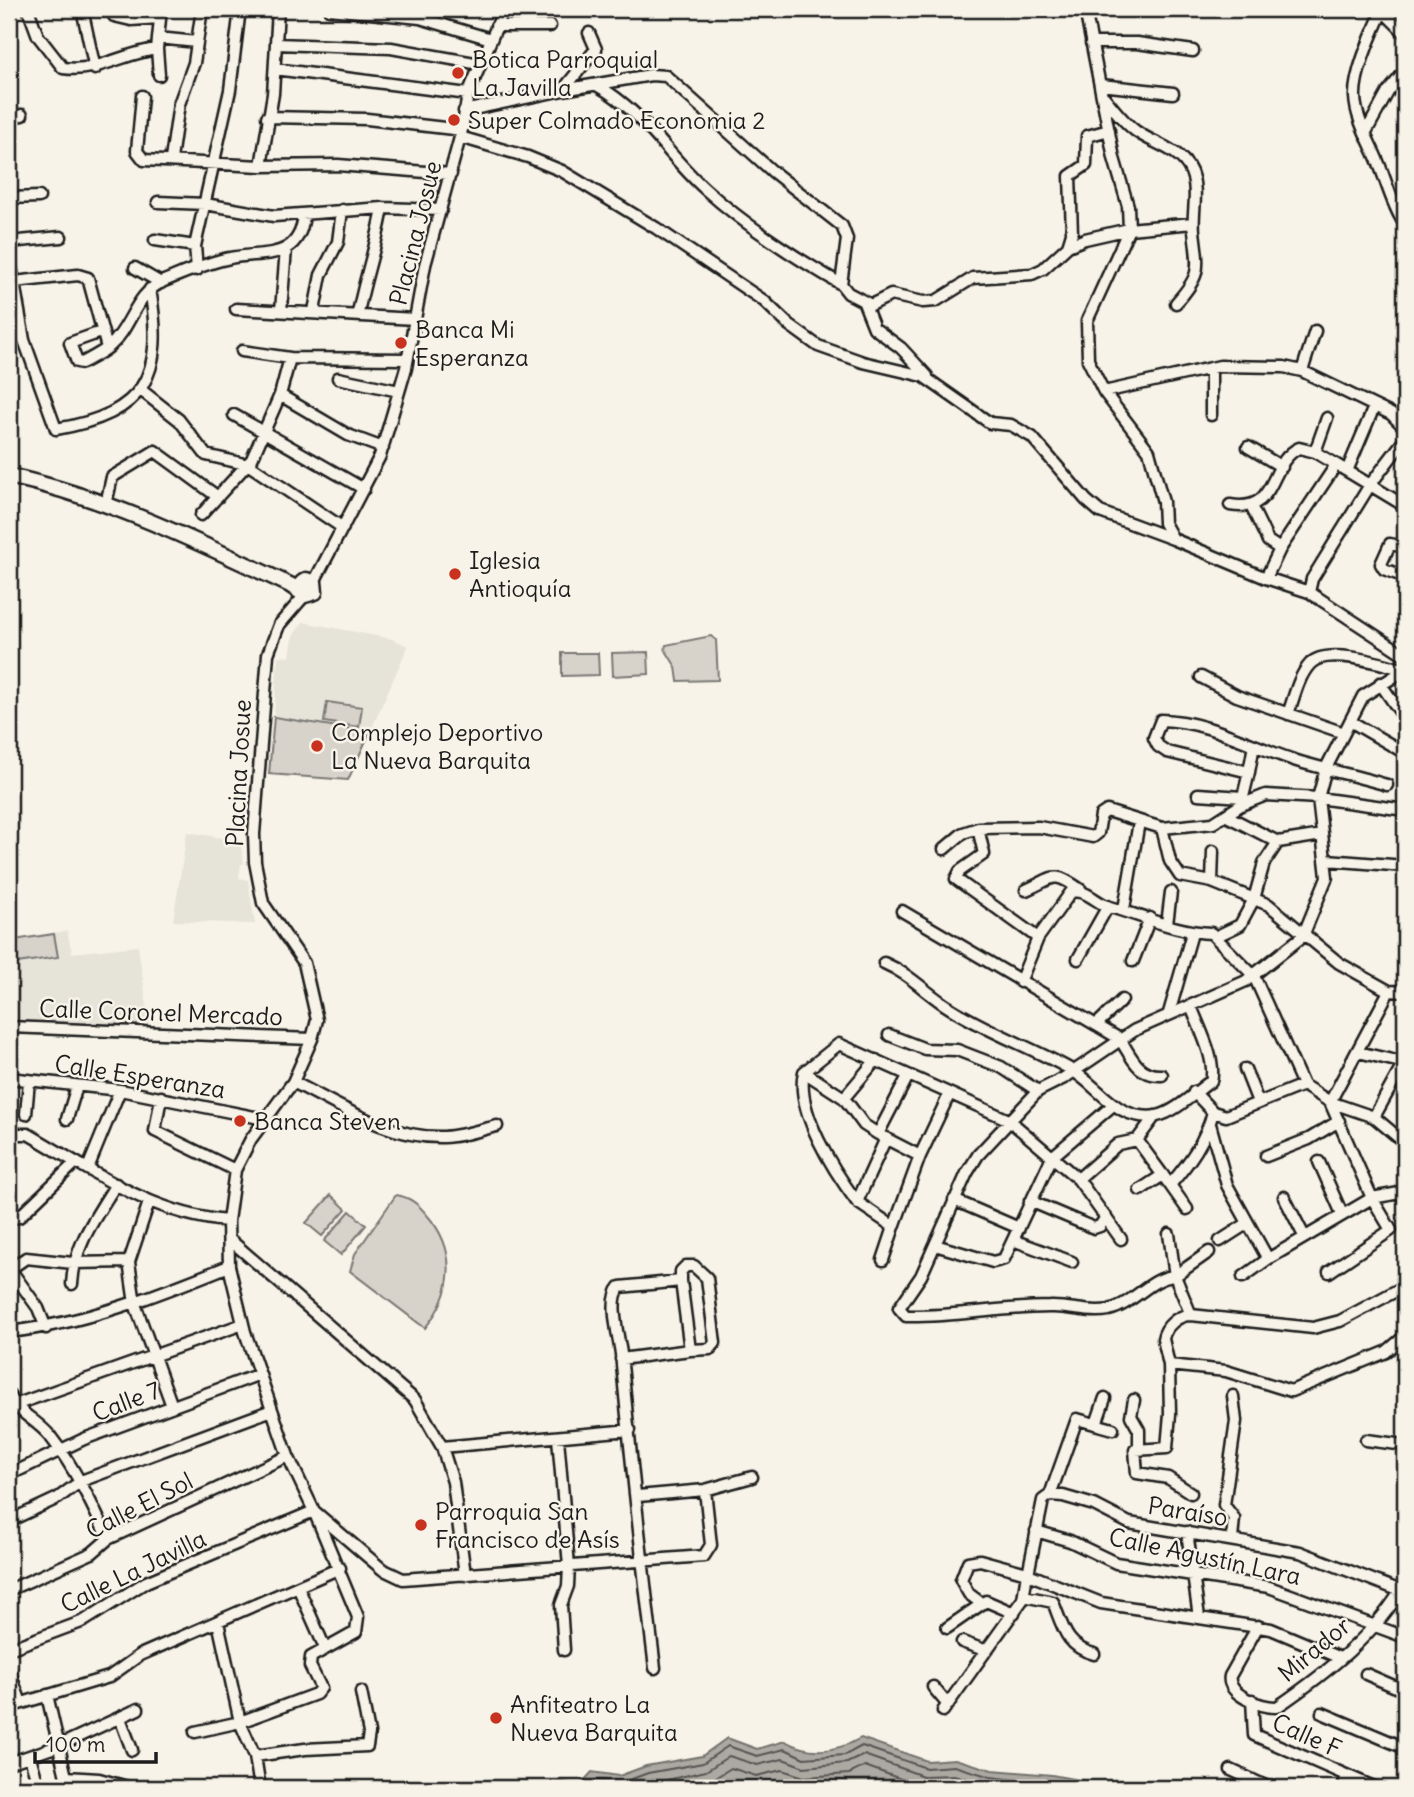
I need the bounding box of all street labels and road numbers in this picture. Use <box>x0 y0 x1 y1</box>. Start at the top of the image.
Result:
street label: Placina Josue <box>383 158 447 308</box>
street label: Placina Josue <box>219 698 257 848</box>
street label: Calle Coronel Mercado <box>39 993 283 1031</box>
street label: Calle Esperanza <box>52 1048 228 1104</box>
street label: Calle 7 <box>88 1374 164 1428</box>
street label: Calle El Sol <box>80 1465 198 1545</box>
street label: Paraíso <box>1146 1490 1230 1532</box>
street label: Calle Agustín Lara <box>1106 1521 1304 1591</box>
street label: Calle La Javilla <box>55 1523 211 1619</box>
street label: Mirador <box>1272 1610 1356 1688</box>
street label: Calle F <box>1268 1707 1346 1763</box>

